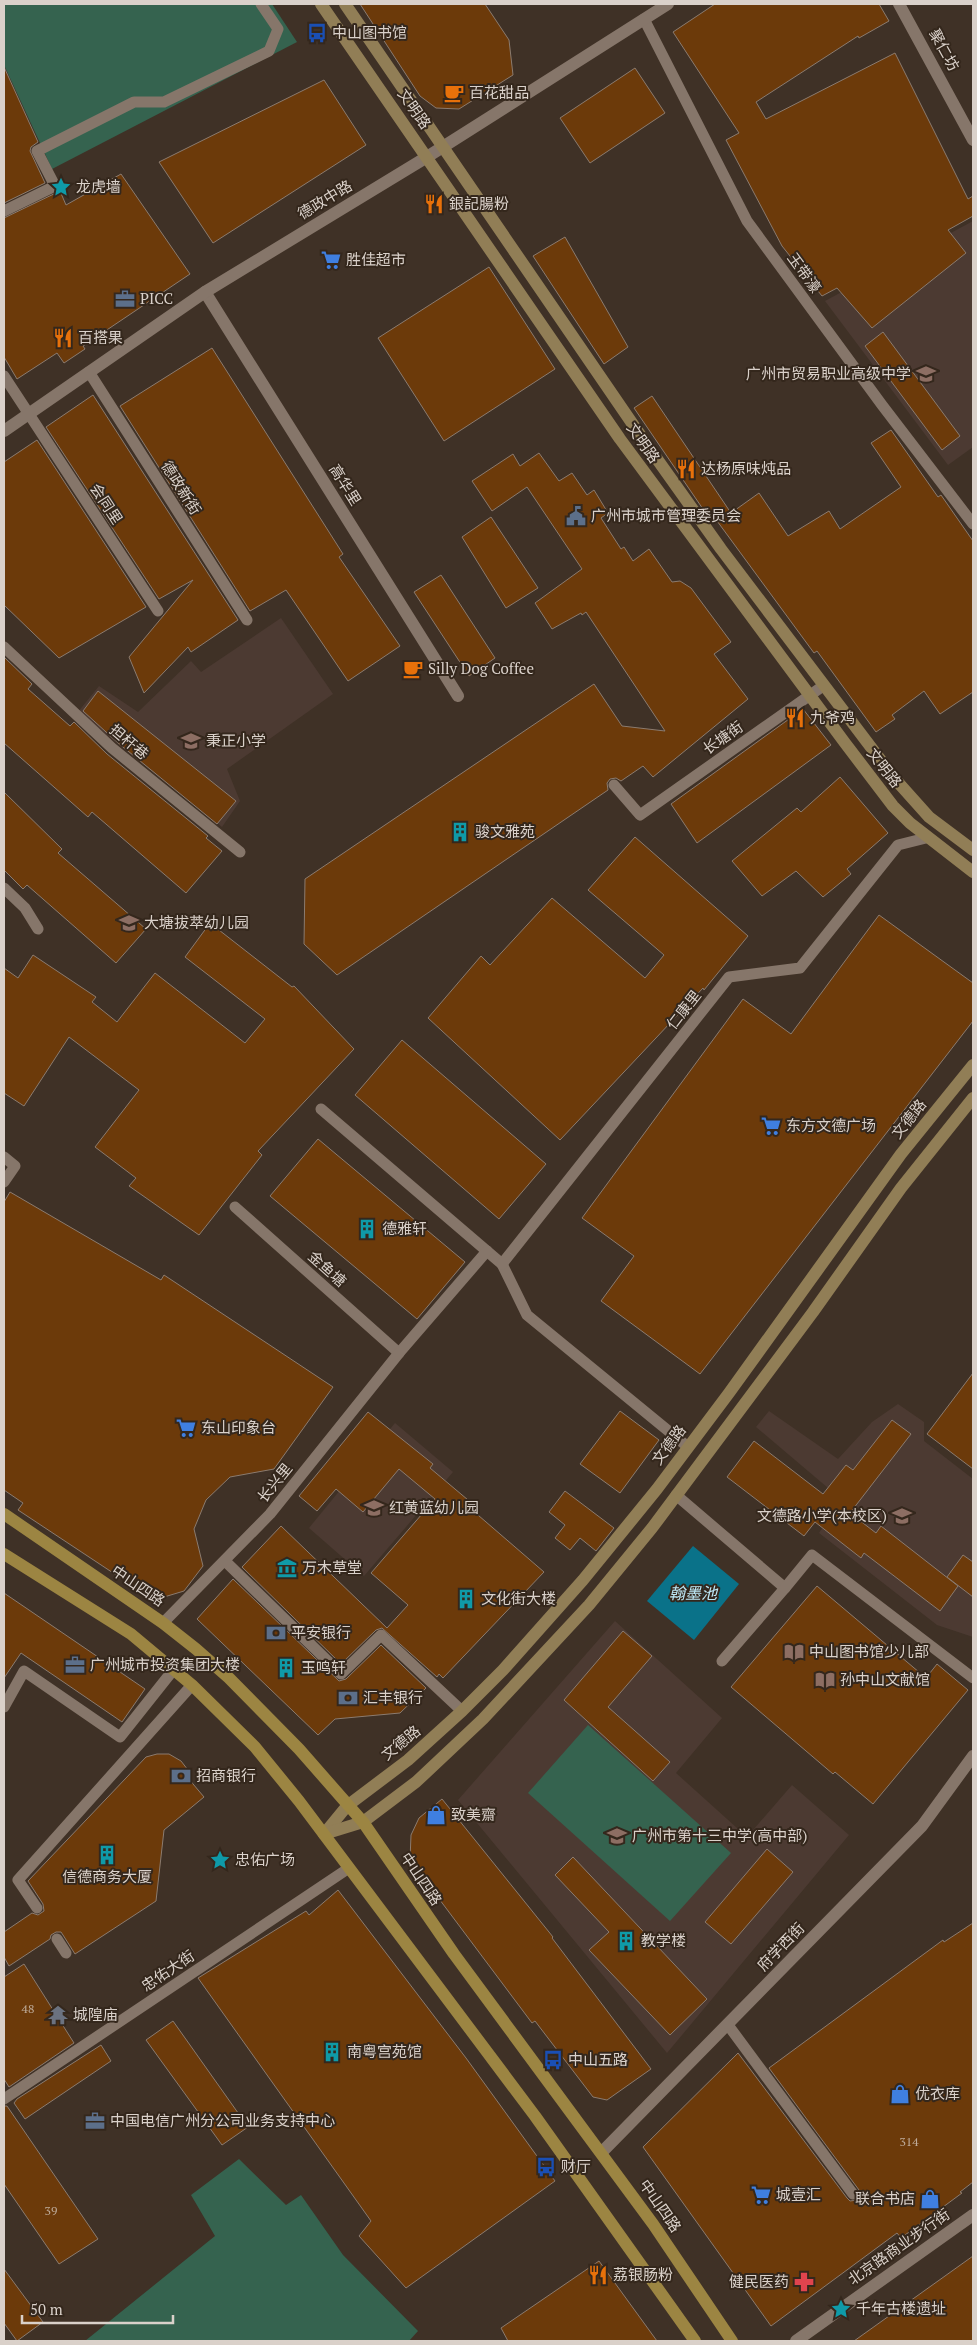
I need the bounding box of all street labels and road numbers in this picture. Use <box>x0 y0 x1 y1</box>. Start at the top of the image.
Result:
street label: 聚仁坊 <box>925 25 965 74</box>
street label: 文明路 <box>394 84 436 133</box>
street label: 德政中路 <box>294 175 355 223</box>
street label: 玉带濠 <box>783 248 826 296</box>
street label: 文明路 <box>623 418 665 467</box>
street label: 德政新街 <box>157 457 206 518</box>
street label: 高华里 <box>325 460 366 509</box>
street label: 会同里 <box>86 479 127 528</box>
street label: 长塘街 <box>698 716 747 758</box>
street label: 担杆巷 <box>106 719 153 763</box>
street label: 文明路 <box>863 743 907 791</box>
street label: 仁康里 <box>661 985 705 1033</box>
street label: 文德路 <box>886 1095 930 1142</box>
street label: 金鱼塘 <box>304 1246 351 1291</box>
street label: 文德路 <box>647 1420 690 1468</box>
street label: 长兴里 <box>252 1459 296 1506</box>
street label: 中山四路 <box>108 1560 169 1610</box>
street label: 文德路 <box>377 1720 424 1764</box>
street label: 中山四路 <box>397 1848 447 1909</box>
street label: 府学西街 <box>752 1918 808 1975</box>
street label: 忠佑大街 <box>137 1945 198 1995</box>
street label: 中山四路 <box>635 2175 686 2236</box>
street label: 北京路商业步行街 <box>844 2204 953 2289</box>

